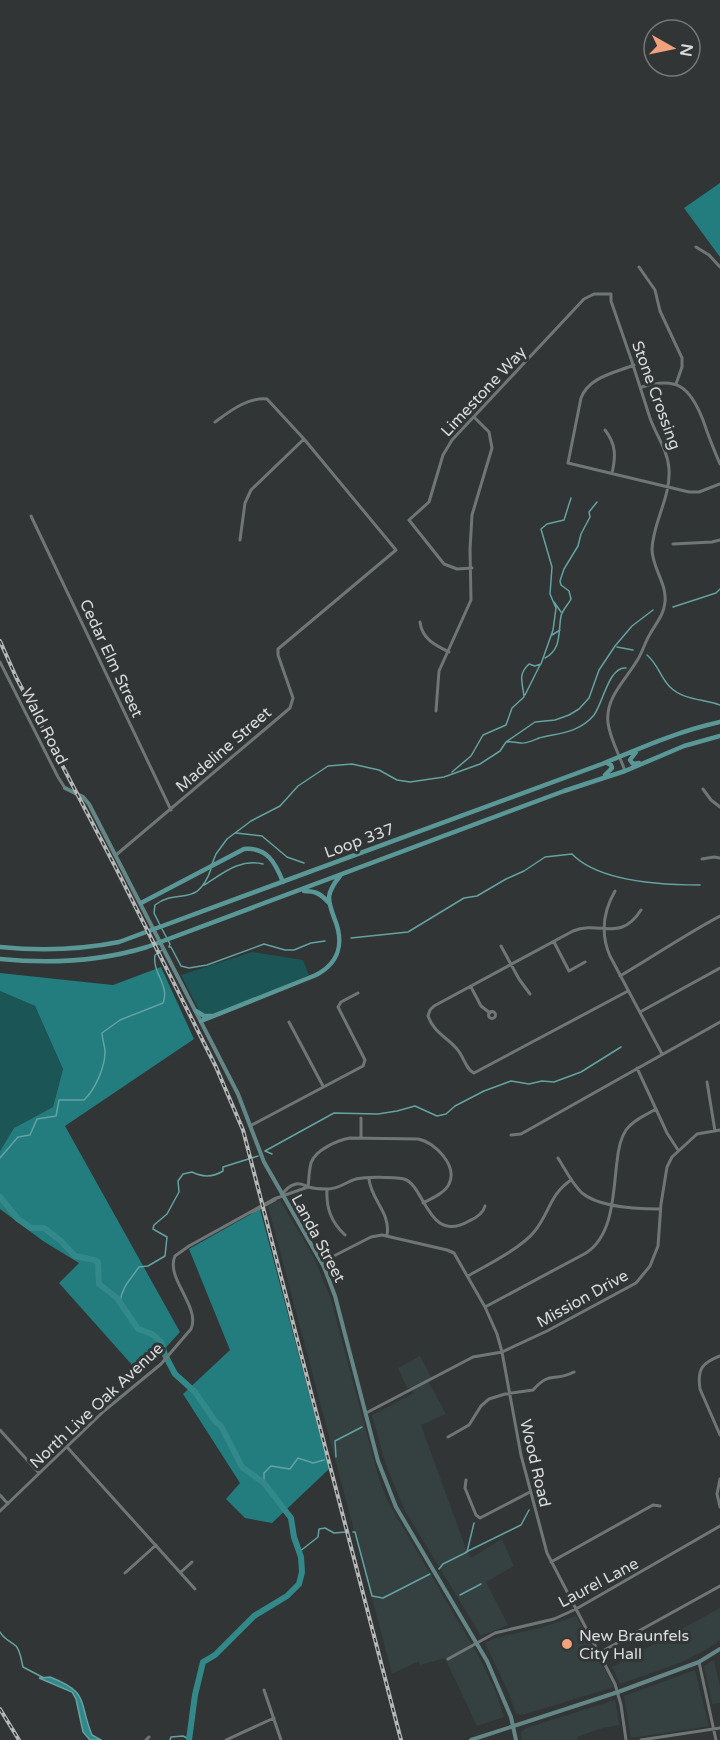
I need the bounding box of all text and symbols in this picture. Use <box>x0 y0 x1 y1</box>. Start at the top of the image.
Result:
north arrow <box>642 18 702 78</box>
text: N <box>675 42 697 58</box>
street label: Stone Crossing <box>627 338 685 452</box>
street label: Limestone Way <box>437 342 531 441</box>
street label: Cedar Elm Street <box>75 596 147 721</box>
street label: Wald Road <box>16 685 72 768</box>
street label: Madeline Street <box>172 703 276 797</box>
street label: Loop 337 <box>322 819 397 863</box>
street label: Landa Street <box>287 1191 350 1286</box>
street label: Mission Drive <box>533 1265 632 1332</box>
street label: North Live Oak Avenue <box>26 1339 168 1473</box>
street label: Wood Road <box>515 1417 555 1509</box>
street label: Laurel Lane <box>555 1553 642 1612</box>
place label: New Braunfels City Hall <box>579 1626 689 1664</box>
marker: New Braunfels City Hall <box>560 1637 574 1651</box>

